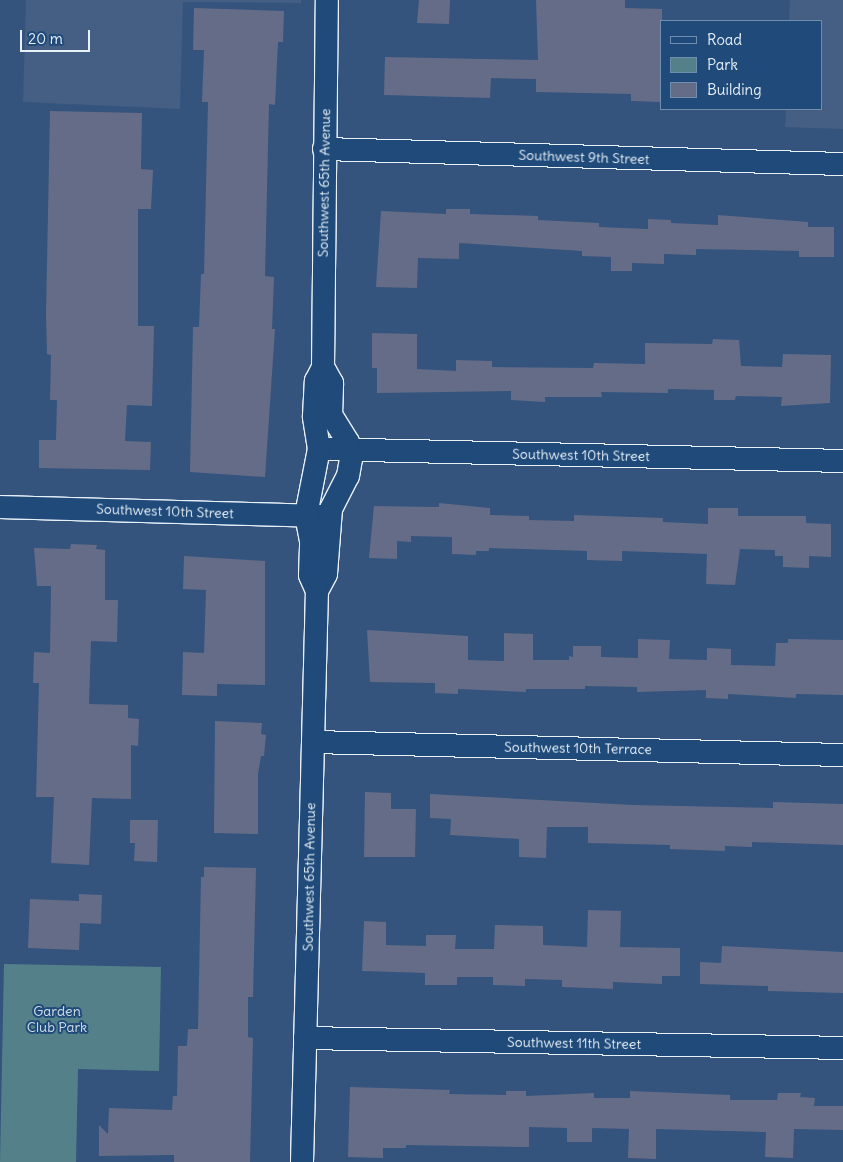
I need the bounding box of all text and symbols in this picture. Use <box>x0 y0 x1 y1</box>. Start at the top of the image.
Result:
scale bar <box>22 20 92 52</box>
legend <box>660 20 823 110</box>
text: 20 m <box>28 29 63 48</box>
text: Road <box>707 30 742 49</box>
text: Park <box>707 55 738 74</box>
text: Building <box>707 80 762 99</box>
street label: Southwest 65th Avenue <box>314 109 334 257</box>
street label: Southwest 9th Street <box>518 146 650 168</box>
street label: Southwest 10th Street <box>512 445 650 465</box>
street label: Southwest 10th Street <box>96 500 234 522</box>
street label: Southwest 10th Terrace <box>504 738 652 758</box>
street label: Southwest 65th Avenue <box>299 803 319 951</box>
park label: Garden Club Park <box>27 1003 87 1036</box>
street label: Southwest 11th Street <box>507 1033 641 1053</box>

